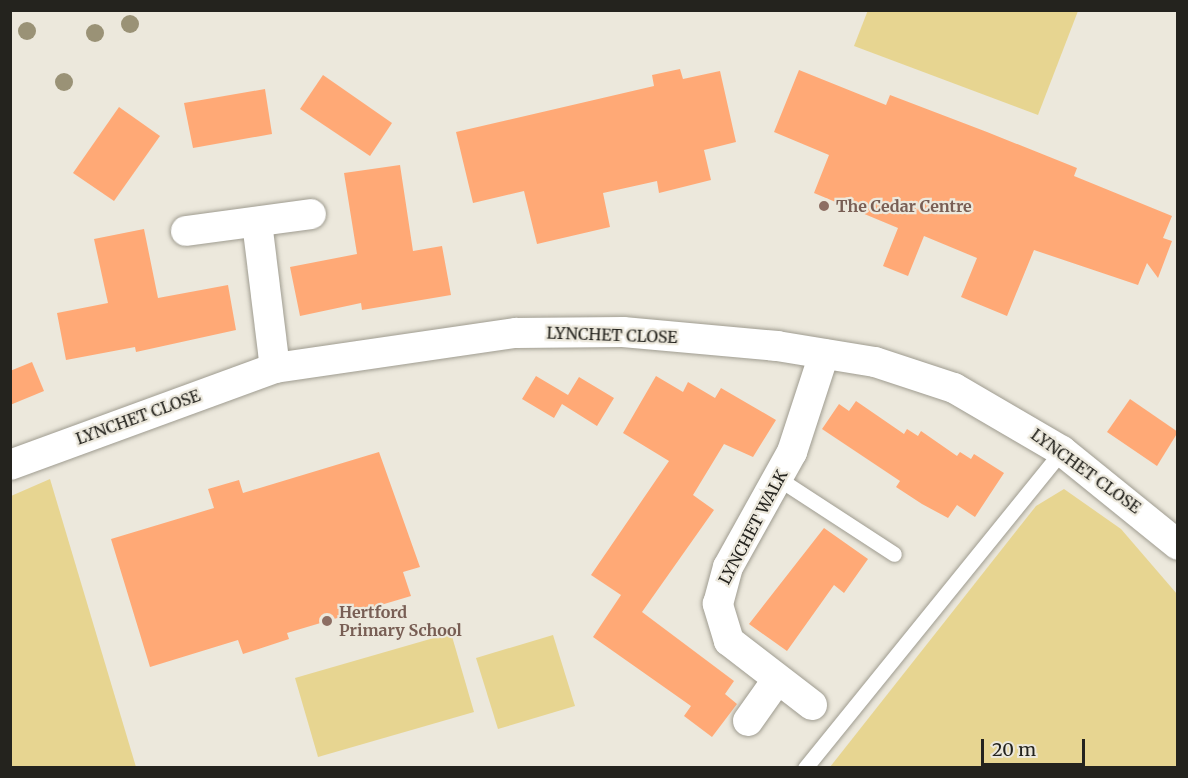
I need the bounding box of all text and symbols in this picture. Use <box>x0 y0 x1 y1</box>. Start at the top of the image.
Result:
place label: The Cedar Centre <box>836 196 972 216</box>
marker: The Cedar Centre <box>817 199 831 213</box>
street label: LYNCHET CLOSE <box>546 323 678 347</box>
street label: LYNCHET CLOSE <box>73 386 203 448</box>
street label: LYNCHET CLOSE <box>1027 425 1145 517</box>
street label: LYNCHET WALK <box>715 467 791 587</box>
place label: Hertford Primary School <box>339 602 462 640</box>
marker: Hertford Primary School <box>320 614 334 628</box>
scale bar <box>984 727 1088 765</box>
text: 20 m <box>992 738 1036 761</box>

